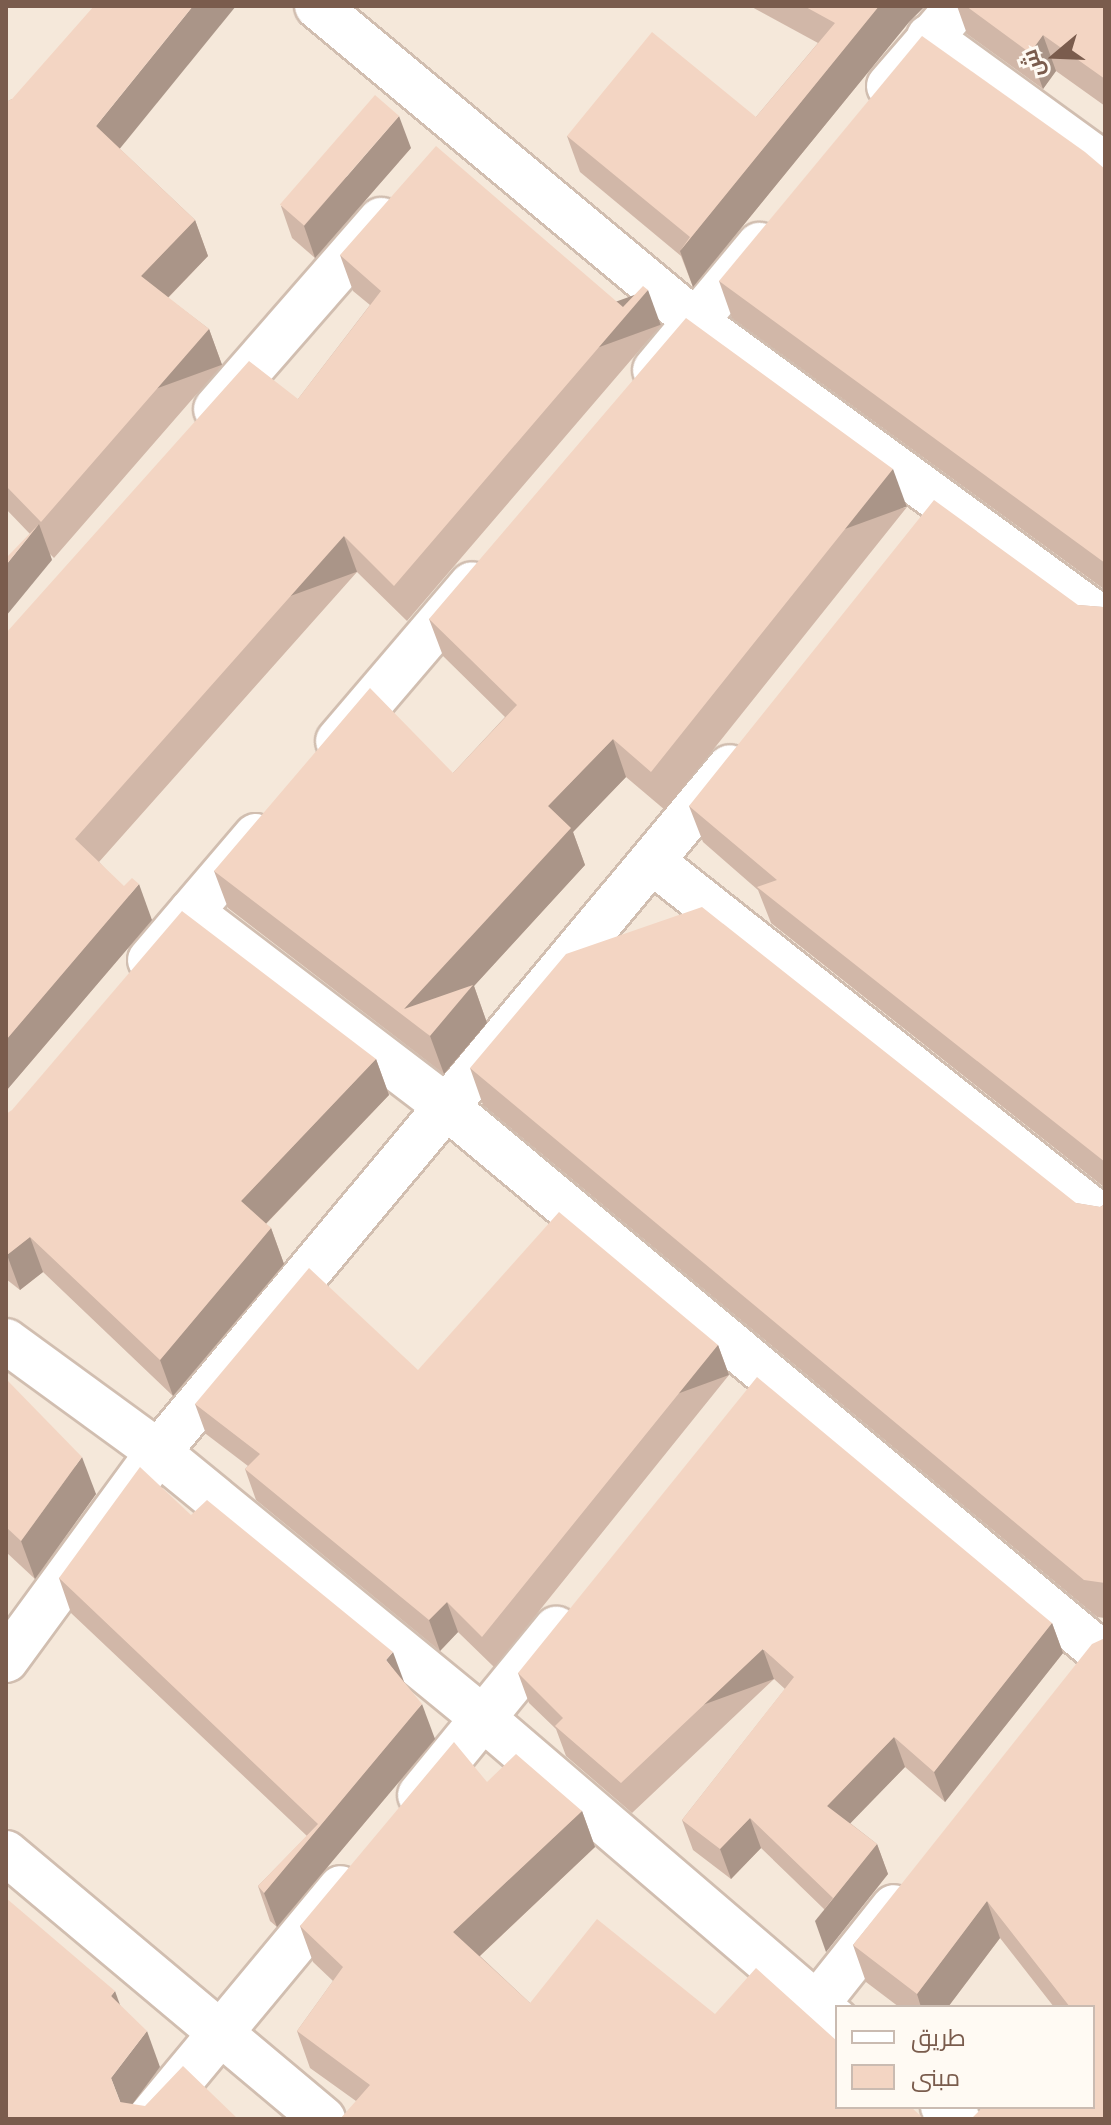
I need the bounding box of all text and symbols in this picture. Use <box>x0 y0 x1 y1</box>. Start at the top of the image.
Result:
north arrow <box>1015 16 1095 96</box>
text: ش <box>1015 46 1049 81</box>
legend <box>835 2005 1095 2109</box>
text: طريق <box>911 2023 966 2052</box>
text: مبنى <box>911 2063 960 2092</box>

